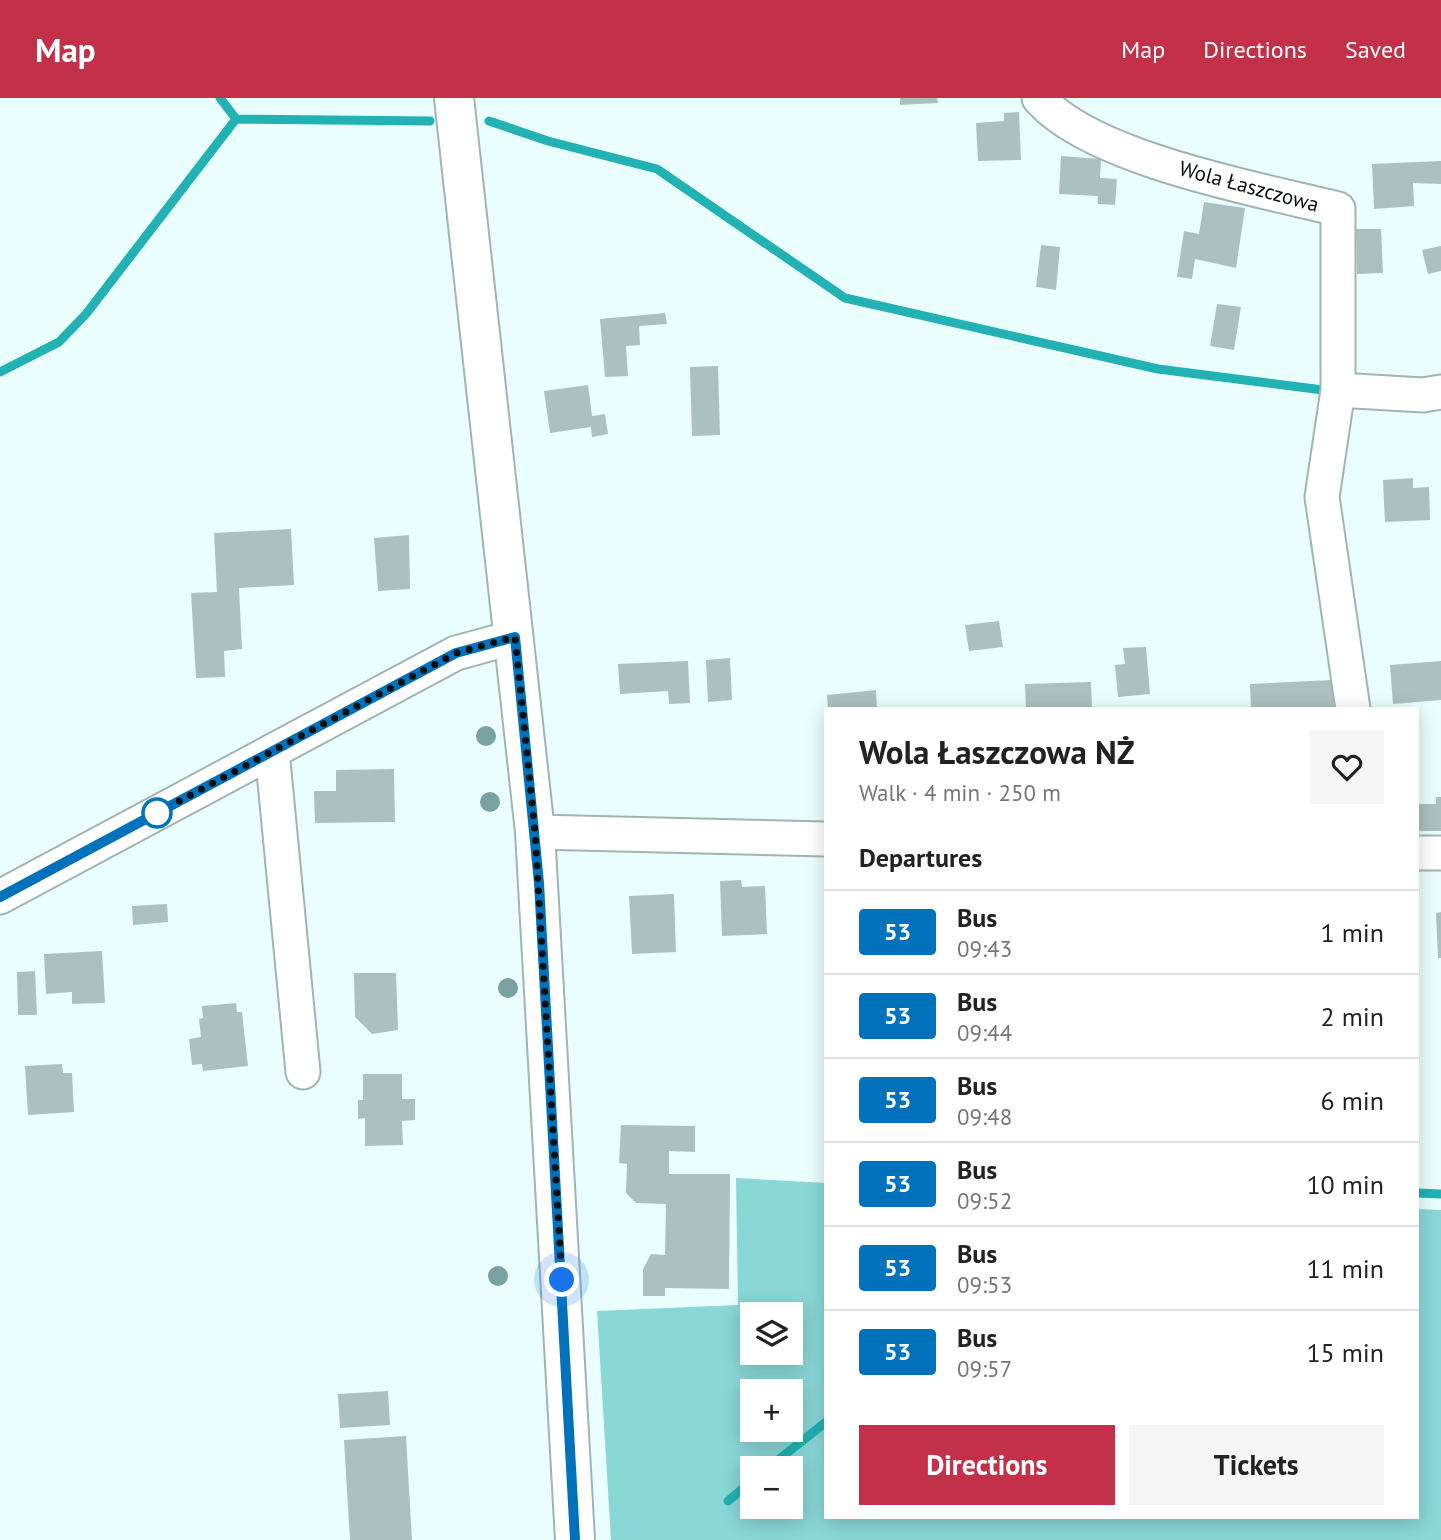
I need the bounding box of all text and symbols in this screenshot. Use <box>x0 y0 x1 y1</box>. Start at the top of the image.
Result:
text: Map <box>35 28 96 71</box>
text: Map <box>1121 34 1165 65</box>
text: Directions <box>1203 34 1307 65</box>
text: Saved <box>1345 34 1406 65</box>
street label: Wola Łaszczowa <box>1176 154 1322 218</box>
text: Wola Łaszczowa NŻ <box>859 730 1135 773</box>
button: heart <box>1310 730 1384 804</box>
text: Walk · 4 min · 250 m <box>859 778 1061 807</box>
unlabelled marker <box>142 798 172 828</box>
text: Departures <box>859 841 982 874</box>
text: Bus <box>957 901 997 934</box>
text: 53 <box>884 916 911 947</box>
text: 1 min <box>1321 916 1384 949</box>
text: 09:43 <box>957 934 1012 963</box>
text: Bus <box>957 985 997 1018</box>
text: 53 <box>884 1000 911 1031</box>
text: 2 min <box>1321 1000 1384 1033</box>
text: 09:44 <box>957 1018 1012 1047</box>
text: Bus <box>957 1069 997 1102</box>
text: 53 <box>884 1084 911 1115</box>
text: 6 min <box>1321 1084 1384 1117</box>
text: 09:48 <box>957 1102 1012 1131</box>
text: Bus <box>957 1153 997 1186</box>
text: 53 <box>884 1168 911 1199</box>
text: 10 min <box>1306 1168 1384 1201</box>
text: 09:52 <box>957 1186 1012 1215</box>
text: Bus <box>957 1237 997 1270</box>
text: 53 <box>884 1252 911 1283</box>
text: 11 min <box>1306 1252 1384 1285</box>
your location <box>544 1262 579 1297</box>
text: 09:53 <box>957 1270 1012 1299</box>
map controls <box>740 1302 803 1519</box>
button: layers <box>740 1302 803 1365</box>
text: Bus <box>957 1321 997 1354</box>
text: 53 <box>884 1336 911 1367</box>
text: 15 min <box>1306 1336 1384 1369</box>
text: 09:57 <box>957 1354 1012 1383</box>
button: + <box>740 1379 803 1442</box>
button: Directions <box>859 1425 1115 1505</box>
button: Tickets <box>1129 1425 1384 1505</box>
button: − <box>740 1456 803 1519</box>

